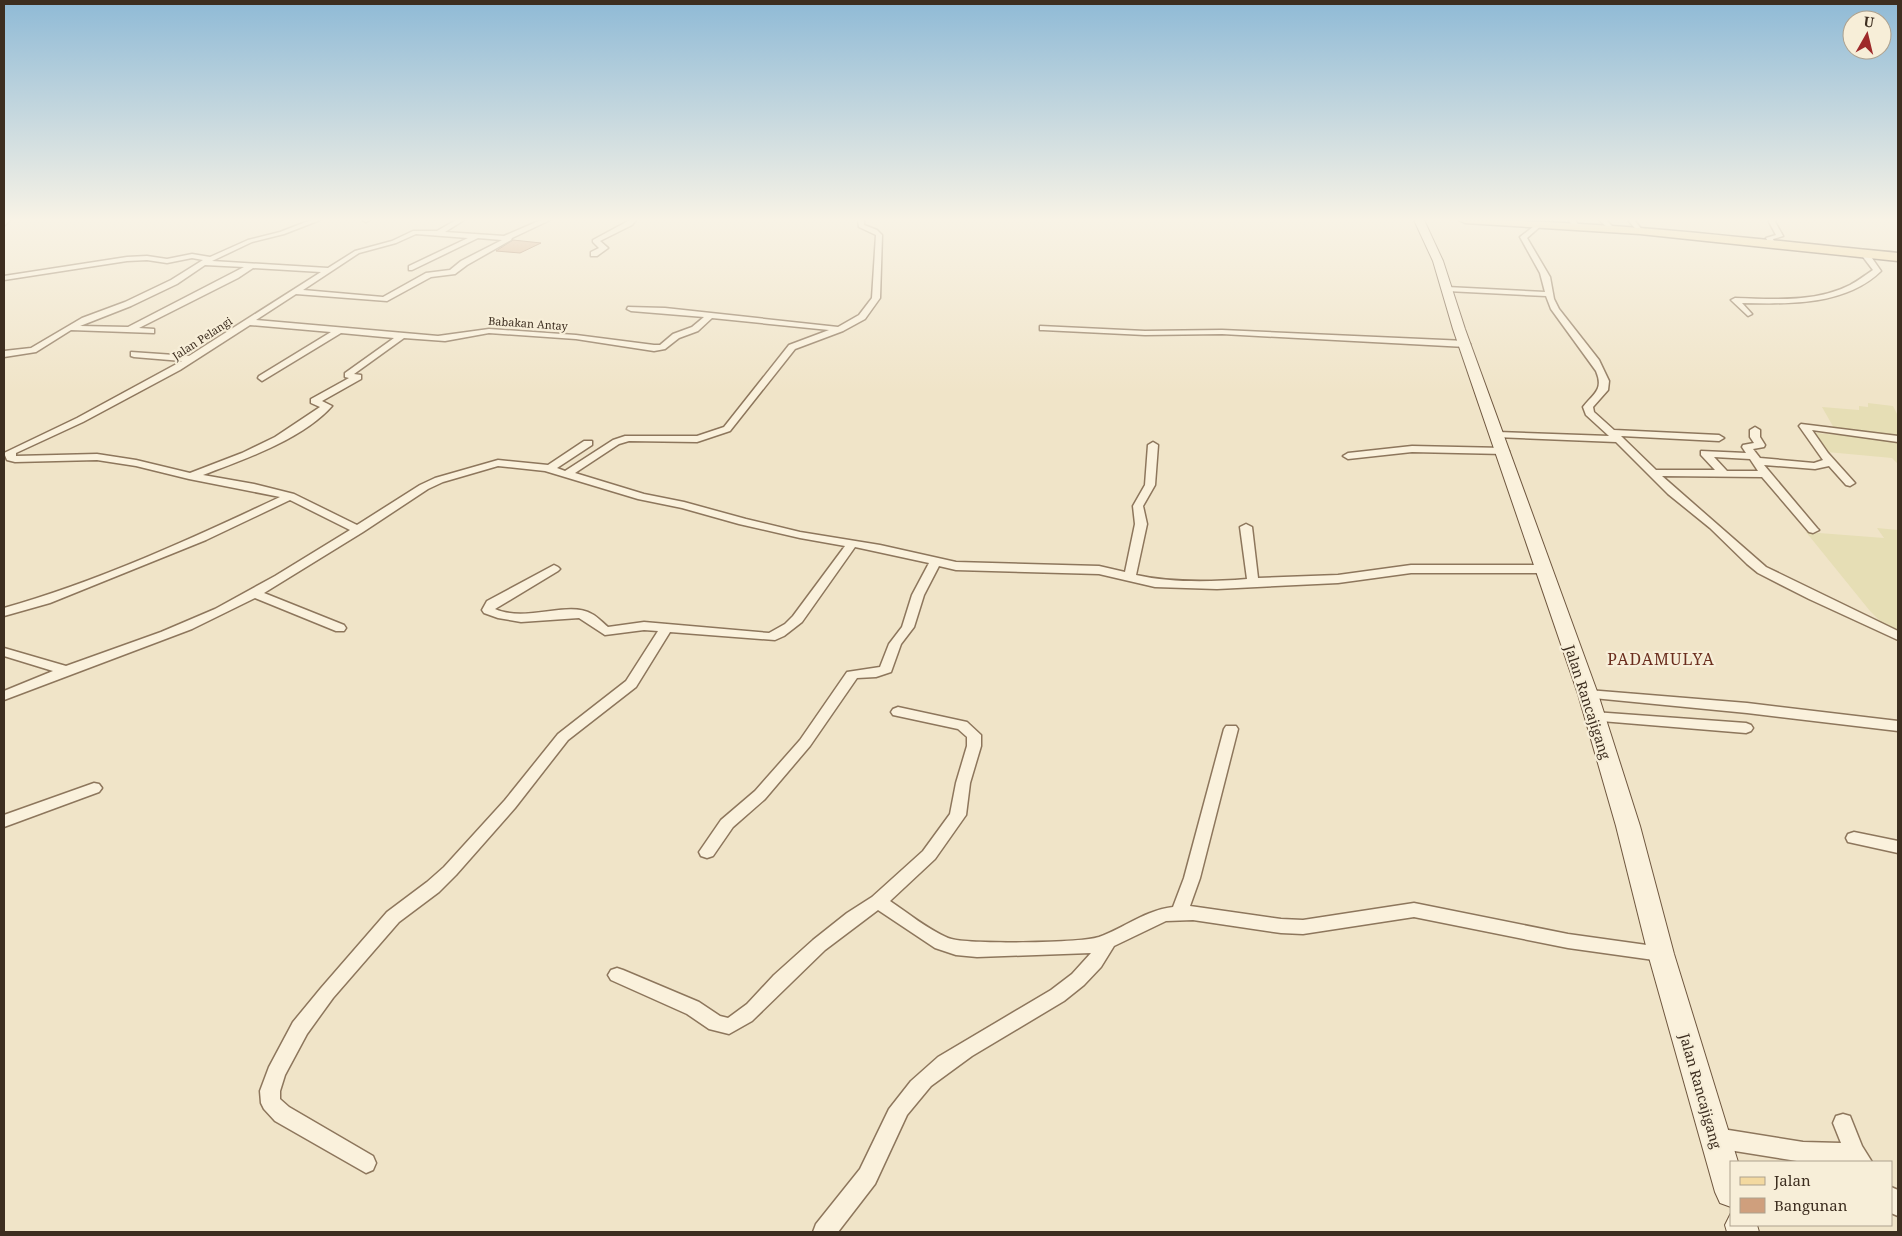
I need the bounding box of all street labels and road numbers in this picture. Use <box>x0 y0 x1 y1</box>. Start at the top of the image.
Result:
street label: Jalan Pelangi <box>168 313 235 363</box>
street label: Babakan Antay <box>488 313 569 333</box>
street label: Jalan Rancajigang <box>1560 641 1616 762</box>
street label: Jalan Rancajigang <box>1675 1030 1727 1151</box>

